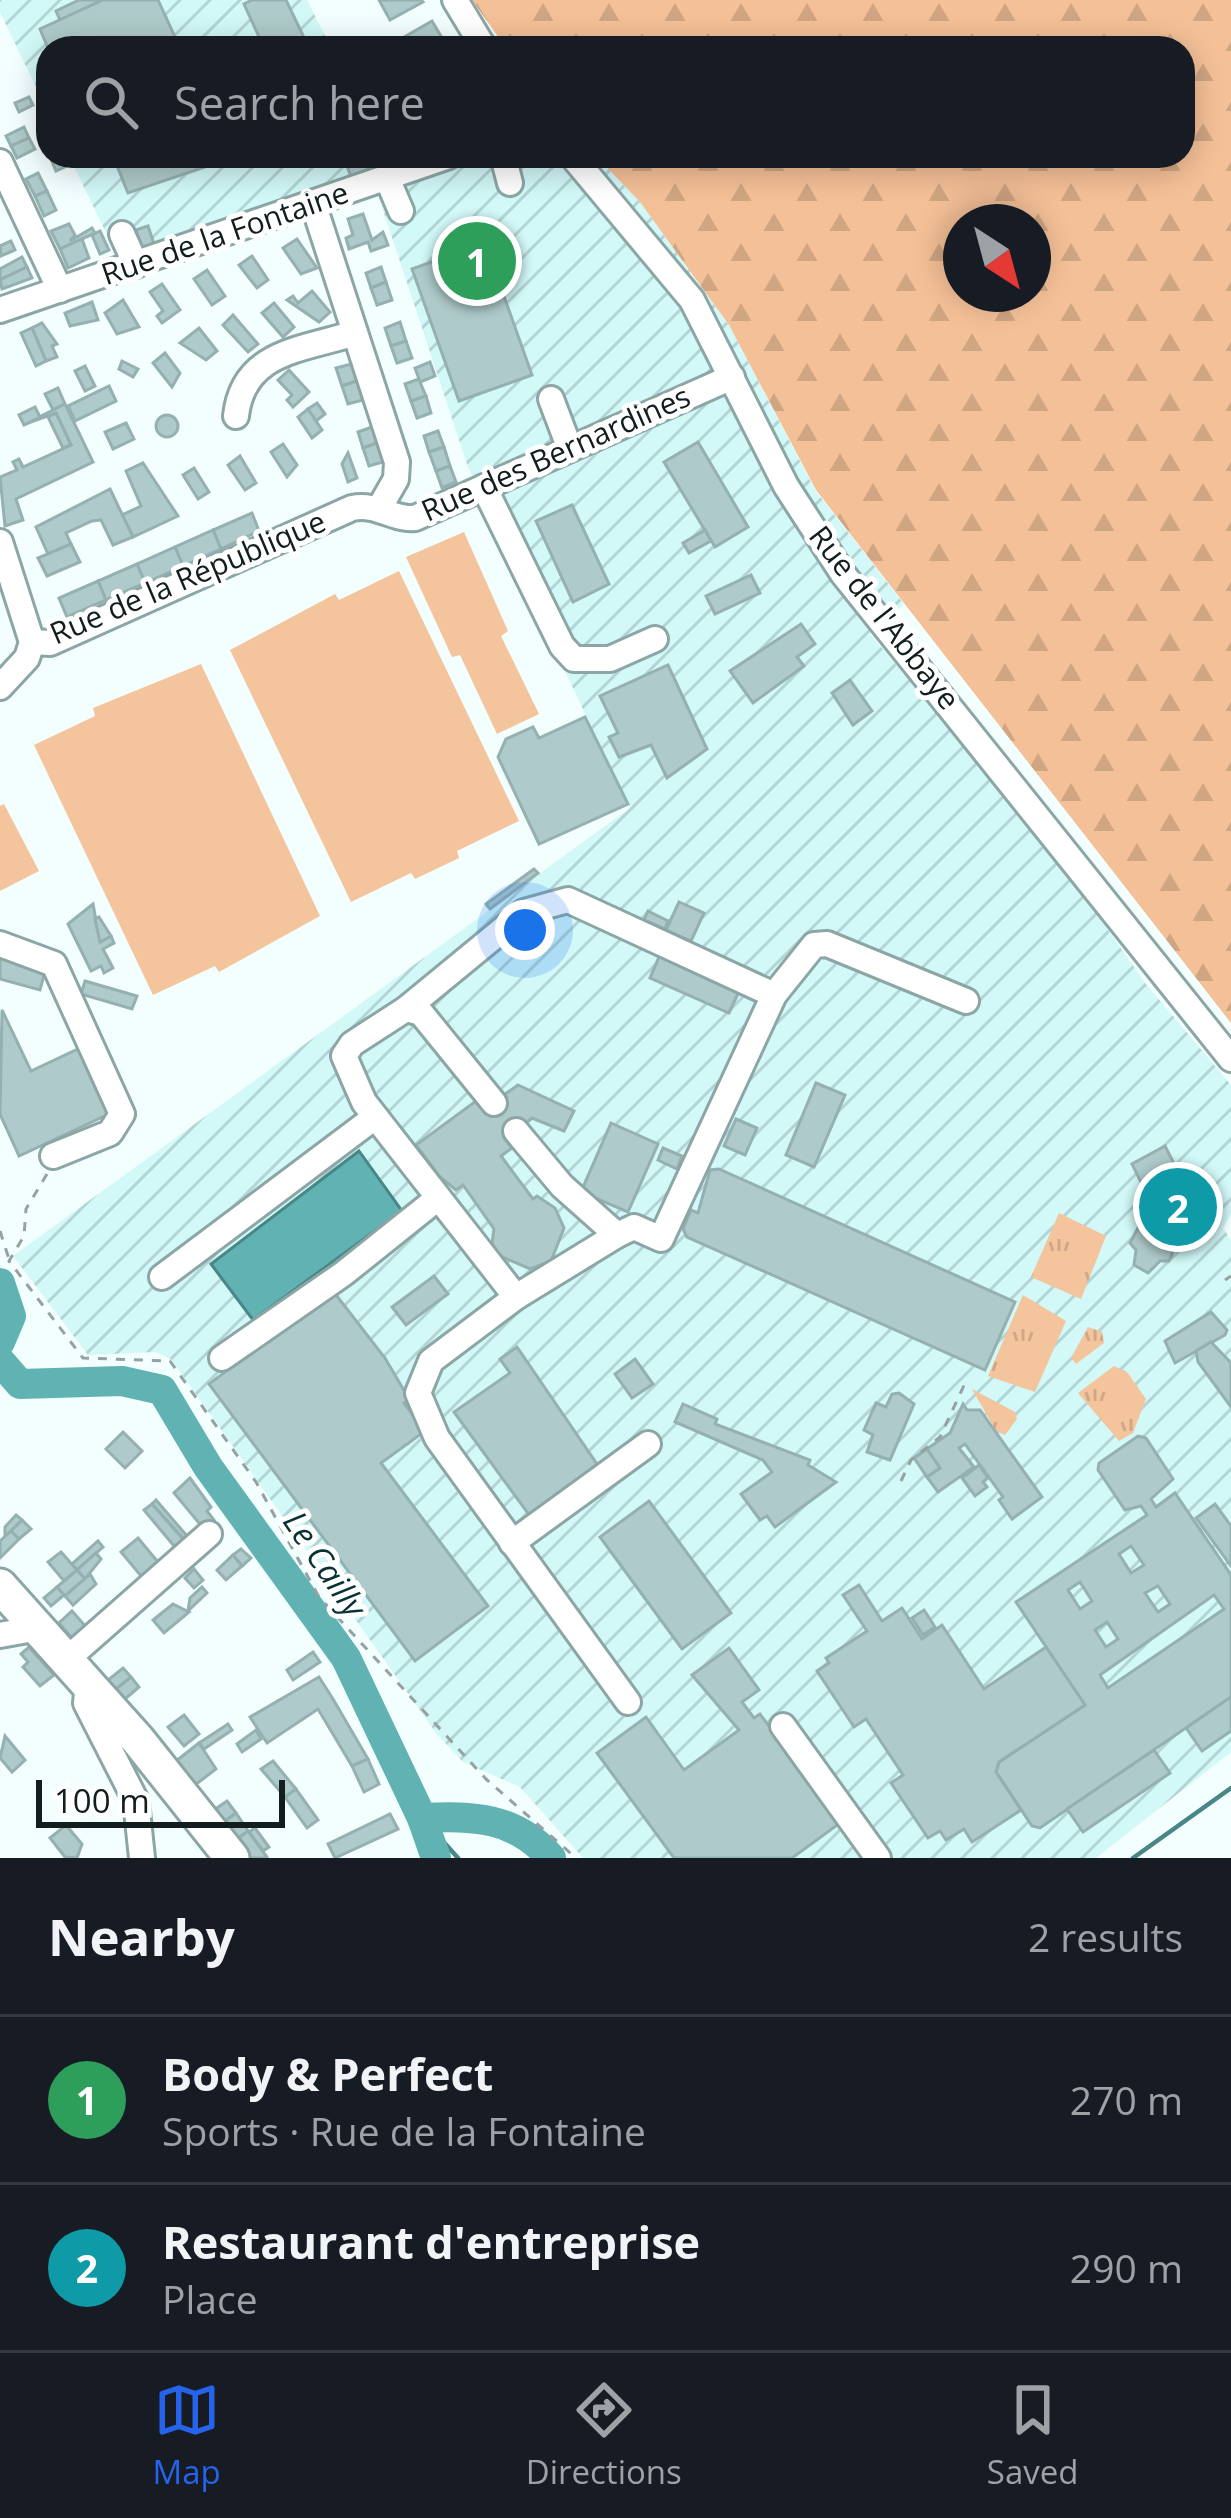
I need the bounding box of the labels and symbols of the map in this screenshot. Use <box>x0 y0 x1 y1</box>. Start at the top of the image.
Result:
street label: Rue de la Fontaine <box>96 171 353 294</box>
north arrow <box>943 204 1051 312</box>
pin: 1 <box>438 216 516 306</box>
street label: Rue des Bernardines <box>415 375 696 530</box>
street label: Rue de la République <box>43 500 332 653</box>
street label: Rue de l'Abbaye <box>800 517 970 718</box>
your location <box>495 900 555 960</box>
pin: 2 <box>1139 1162 1217 1252</box>
water label: Le Cailly <box>273 1502 378 1627</box>
scale bar <box>36 1774 285 1827</box>

